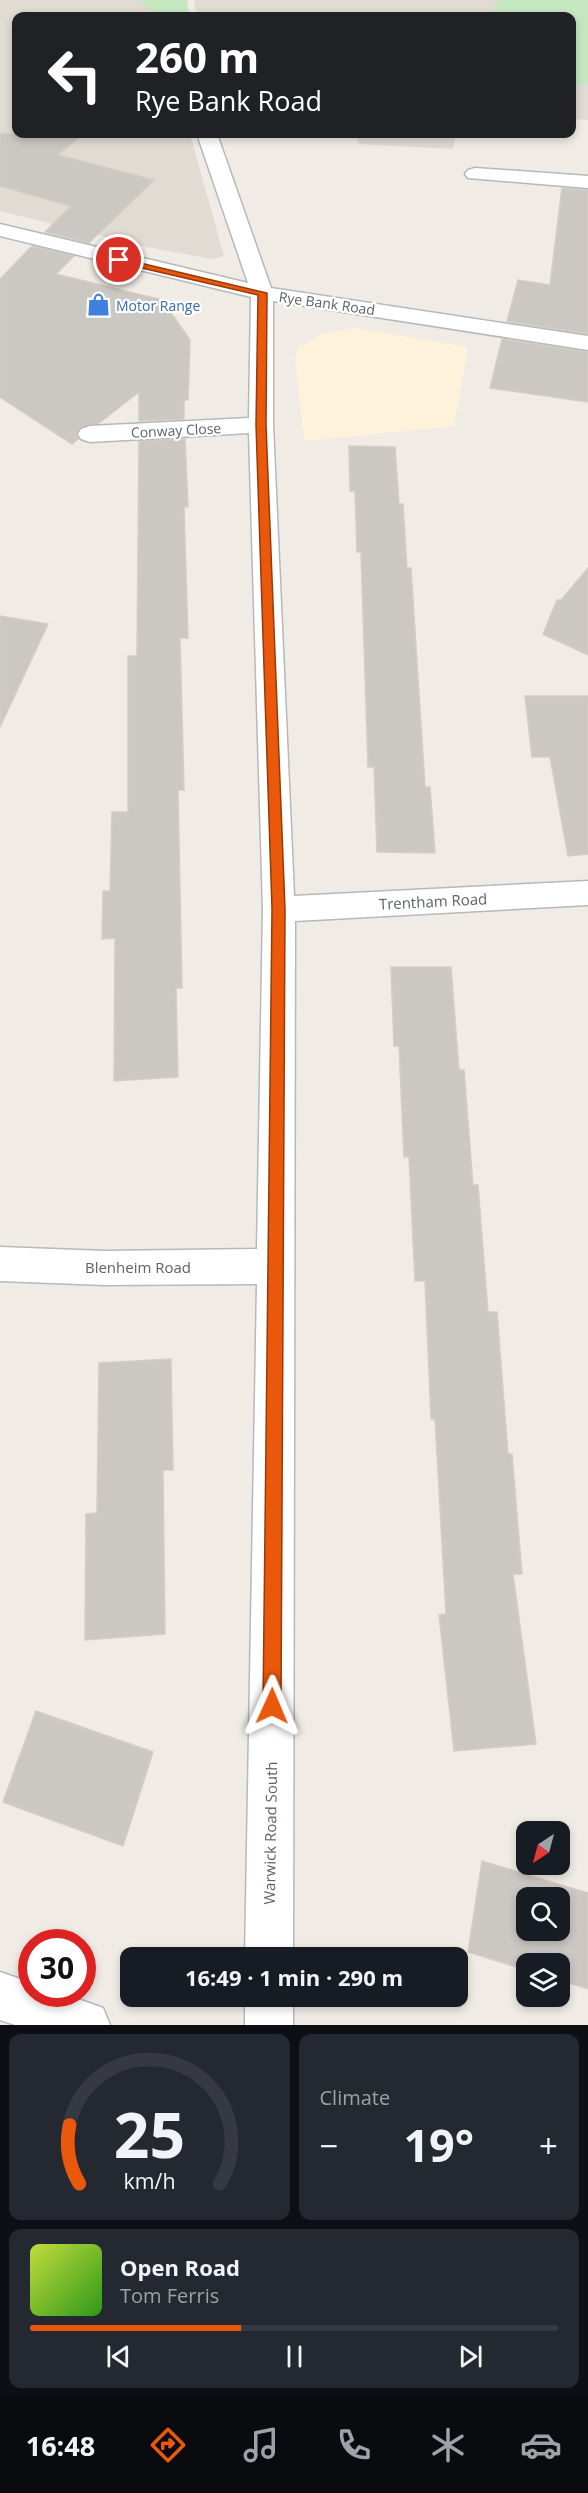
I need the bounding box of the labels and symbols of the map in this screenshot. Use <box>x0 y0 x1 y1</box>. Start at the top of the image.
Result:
pin <box>93 234 144 285</box>
street label: Rye Bank Road <box>278 287 376 319</box>
shop icon: Motor Range <box>85 292 111 318</box>
place label: Motor Range <box>116 296 200 315</box>
street label: Conway Close <box>130 418 222 442</box>
street label: Trentham Road <box>378 888 488 914</box>
street label: Blenheim Road <box>85 1257 191 1277</box>
position arrow <box>240 1674 304 1738</box>
street label: Warwick Road South <box>259 1761 281 1905</box>
north arrow <box>516 1821 570 1875</box>
speed limit sign: 30 <box>18 1929 96 2007</box>

